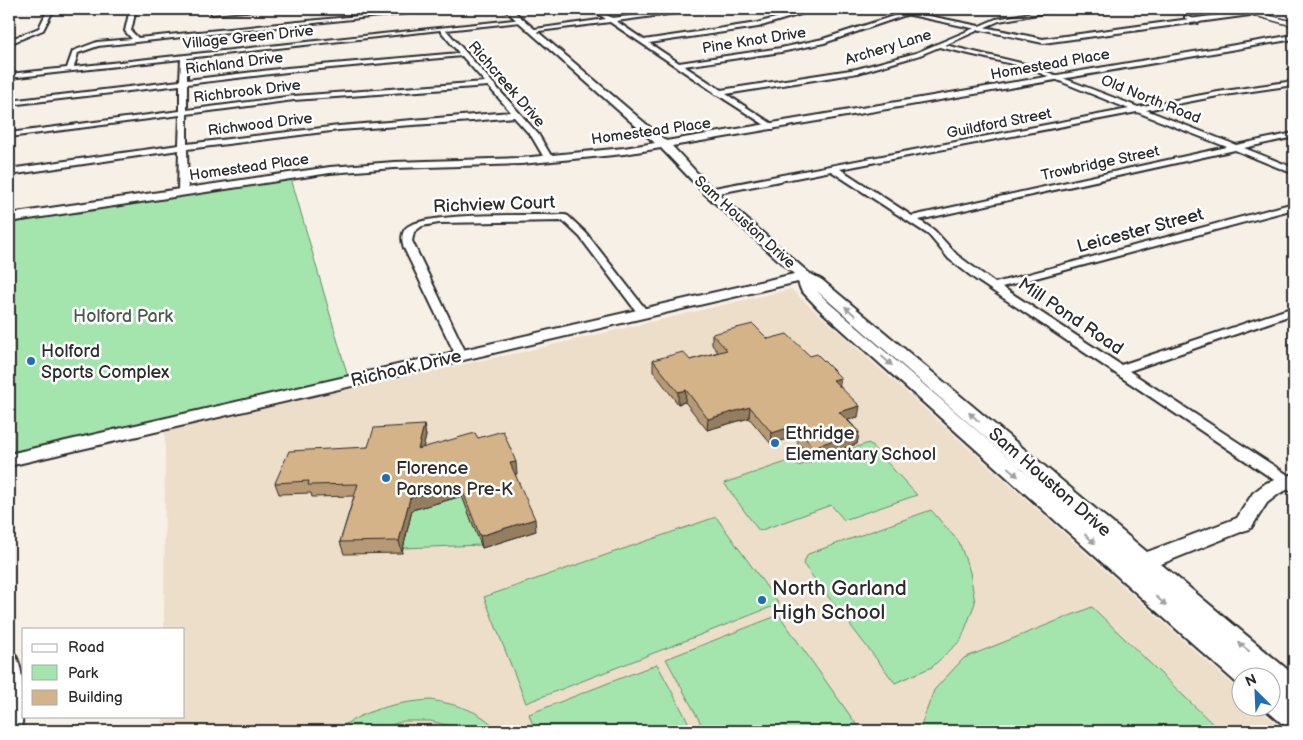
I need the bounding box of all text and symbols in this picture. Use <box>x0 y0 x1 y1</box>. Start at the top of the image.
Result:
street label: Village Green Drive <box>182 21 314 54</box>
street label: Pine Knot Drive <box>701 23 807 58</box>
street label: Archery Lane <box>843 25 934 70</box>
street label: Richcreek Drive <box>464 37 549 131</box>
street label: Homestead Place <box>989 45 1111 84</box>
street label: Richland Drive <box>184 48 284 79</box>
street label: Old North Road <box>1098 71 1203 128</box>
street label: Richbrook Drive <box>192 75 302 107</box>
street label: Guildford Street <box>945 104 1053 143</box>
street label: Richwood Drive <box>207 109 314 140</box>
street label: Homestead Place <box>590 114 712 149</box>
street label: Trowbridge Street <box>1039 142 1161 185</box>
street label: Homestead Place <box>188 150 310 185</box>
street label: Sam Houston Drive <box>690 172 799 273</box>
street label: Richview Court <box>433 192 556 217</box>
street label: Leicester Street <box>1075 203 1206 257</box>
street label: Mill Pond Road <box>1014 274 1127 359</box>
park label: Holford Park <box>73 306 173 327</box>
one-way arrow <box>844 306 856 317</box>
place label: Holford Sports Complex <box>41 341 170 383</box>
street label: Richoak Drive <box>349 345 464 391</box>
marker: Holford Sports Complex <box>25 355 37 367</box>
one-way arrow <box>880 355 892 367</box>
one-way arrow <box>967 411 980 422</box>
place label: Ethridge Elementary School <box>785 423 936 465</box>
street label: Sam Houston Drive <box>984 423 1115 542</box>
marker: Ethridge Elementary School <box>769 437 781 449</box>
place label: Florence Parsons Pre-K <box>396 458 513 500</box>
one-way arrow <box>1006 466 1019 477</box>
marker: Florence Parsons Pre-K <box>380 472 392 484</box>
one-way arrow <box>1083 533 1095 545</box>
place label: North Garland High School <box>772 576 907 625</box>
marker: North Garland High School <box>756 594 768 606</box>
one-way arrow <box>1155 596 1168 607</box>
legend <box>22 628 185 718</box>
text: Road <box>68 638 104 657</box>
one-way arrow <box>1238 642 1251 653</box>
text: Park <box>68 664 99 683</box>
north arrow <box>1230 668 1280 718</box>
text: N <box>1243 671 1259 690</box>
text: Building <box>68 688 123 707</box>

